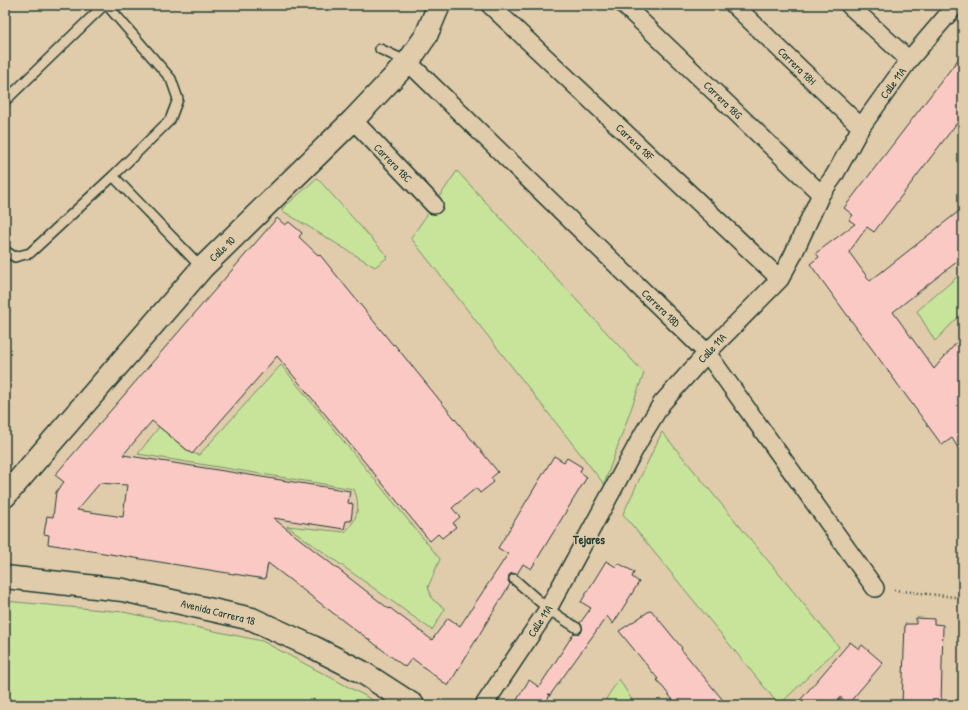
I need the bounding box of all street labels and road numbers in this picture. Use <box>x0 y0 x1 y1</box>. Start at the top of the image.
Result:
street label: Carrera 18H <box>775 44 819 88</box>
street label: Calle 11A <box>877 64 909 101</box>
street label: Carrera 18G <box>701 78 746 122</box>
street label: Carrera 18F <box>613 121 658 164</box>
street label: Carrera 18C <box>371 140 415 186</box>
street label: Calle 10 <box>206 233 238 265</box>
street label: Carrera 18D <box>639 286 684 330</box>
street label: Calle 11A <box>695 330 730 366</box>
street label: Avenida Carrera 18 <box>180 596 257 628</box>
street label: Calle 11A <box>525 602 556 640</box>

